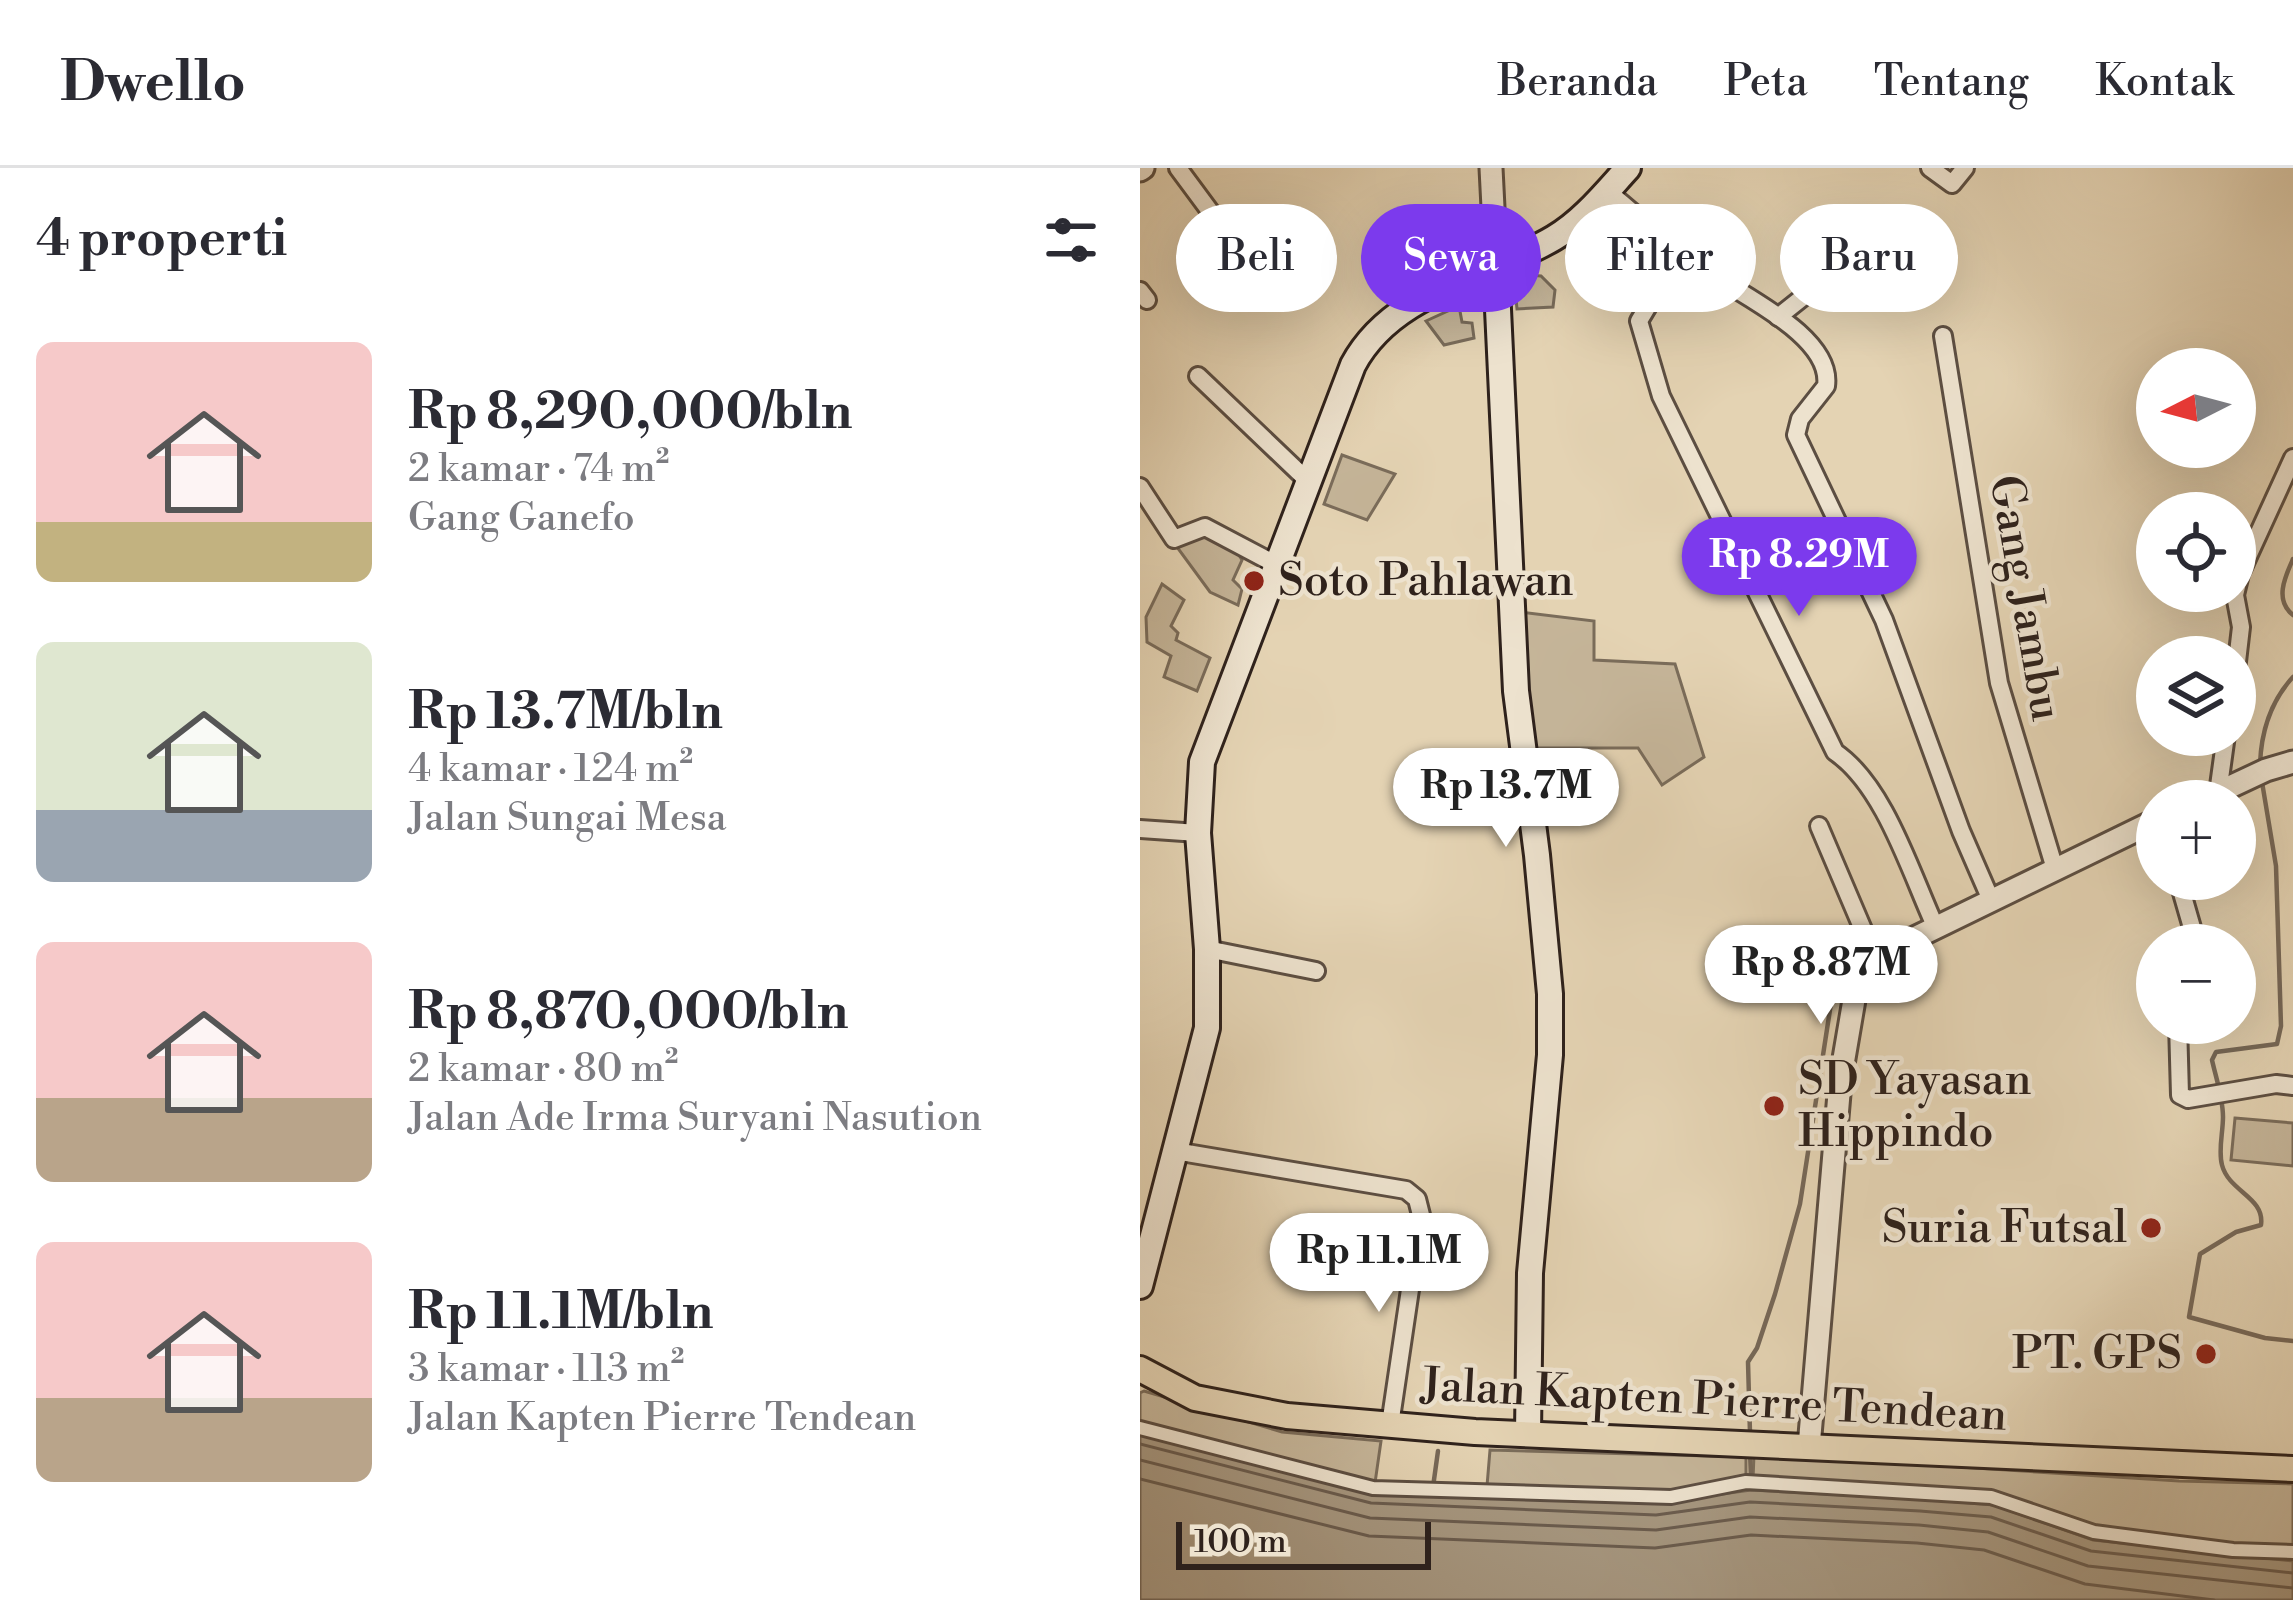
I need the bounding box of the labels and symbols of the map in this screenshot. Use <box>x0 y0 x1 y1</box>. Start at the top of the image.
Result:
north arrow <box>2136 348 2256 468</box>
street label: Gang Jambu <box>1975 471 2075 725</box>
pin: Rp 8.29M <box>1675 517 1923 619</box>
place label: Soto Pahlawan <box>1278 553 1573 610</box>
marker: Soto Pahlawan <box>1241 568 1267 594</box>
pin: Rp 13.7M <box>1382 748 1630 850</box>
pin: Rp 8.87M <box>1697 925 1945 1027</box>
place label: SD Yayasan Hippindo <box>1798 1052 2031 1161</box>
marker: SD Yayasan Hippindo <box>1761 1093 1787 1119</box>
place label: Suria Futsal <box>1882 1200 2127 1257</box>
pin: Rp 11.1M <box>1255 1213 1503 1315</box>
marker: Suria Futsal <box>2138 1215 2164 1241</box>
place label: PT. GPS <box>2012 1326 2182 1383</box>
marker: PT. GPS <box>2193 1341 2219 1367</box>
street label: Jalan Kapten Pierre Tendean <box>1418 1357 2008 1445</box>
scale bar <box>1176 1516 1431 1569</box>

